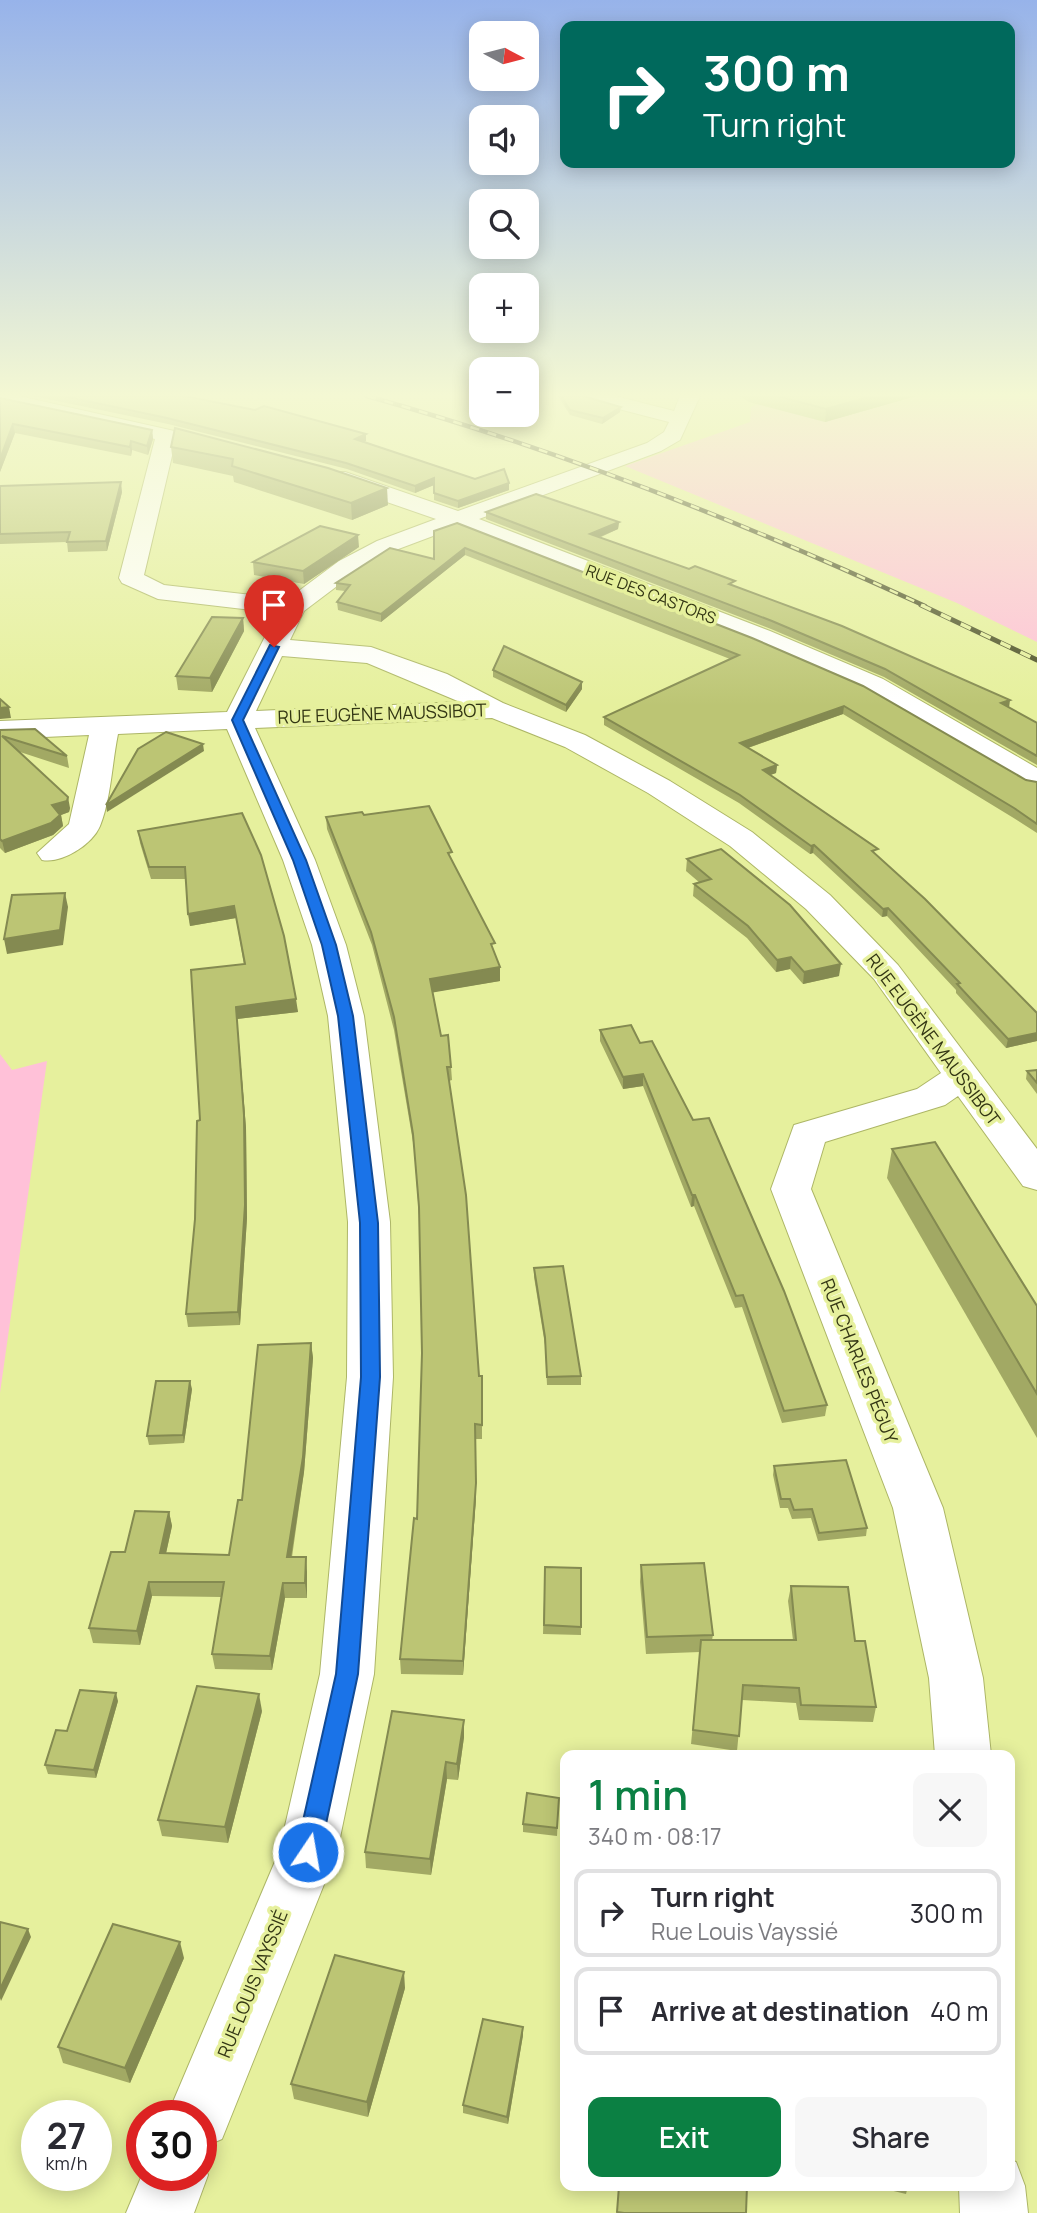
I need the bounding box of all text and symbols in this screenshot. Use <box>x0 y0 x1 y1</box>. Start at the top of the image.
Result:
north arrow <box>469 21 539 91</box>
map controls <box>469 21 539 427</box>
text: 300 m <box>703 39 850 106</box>
icon: right <box>588 49 679 140</box>
text: Turn right <box>703 103 846 147</box>
button: sound <box>469 105 539 175</box>
button: search <box>469 189 539 259</box>
button: + <box>469 273 539 343</box>
button: − <box>469 357 539 427</box>
street label: RUE DES CASTORS <box>583 559 719 629</box>
pin <box>244 575 304 647</box>
icon: arrive <box>255 586 293 624</box>
street label: RUE EUGÈNE MAUSSIBOT <box>277 697 487 729</box>
street label: RUE EUGÈNE MAUSSIBOT <box>861 949 1007 1130</box>
street label: RUE CHARLES PÉGUY <box>816 1275 904 1447</box>
text: 1 min <box>588 1765 688 1823</box>
button: close <box>913 1773 987 1847</box>
position arrow <box>271 1815 345 1889</box>
text: 340 m · 08:17 <box>588 1820 722 1852</box>
text: Turn right <box>651 1879 775 1915</box>
icon: right <box>592 1894 630 1932</box>
text: 300 m <box>910 1895 983 1931</box>
street label: RUE LOUIS VAYSSIÉ <box>211 1906 293 2061</box>
text: Rue Louis Vayssié <box>651 1915 838 1947</box>
icon: arrive <box>592 1992 630 2030</box>
text: Arrive at destination <box>651 1993 909 2029</box>
text: 40 m <box>930 1993 989 2029</box>
button: Exit <box>588 2097 781 2177</box>
button: Share <box>795 2097 987 2177</box>
speed limit sign: 30 <box>126 2100 217 2191</box>
text: 27 <box>47 2112 86 2160</box>
text: km/h <box>46 2151 87 2175</box>

